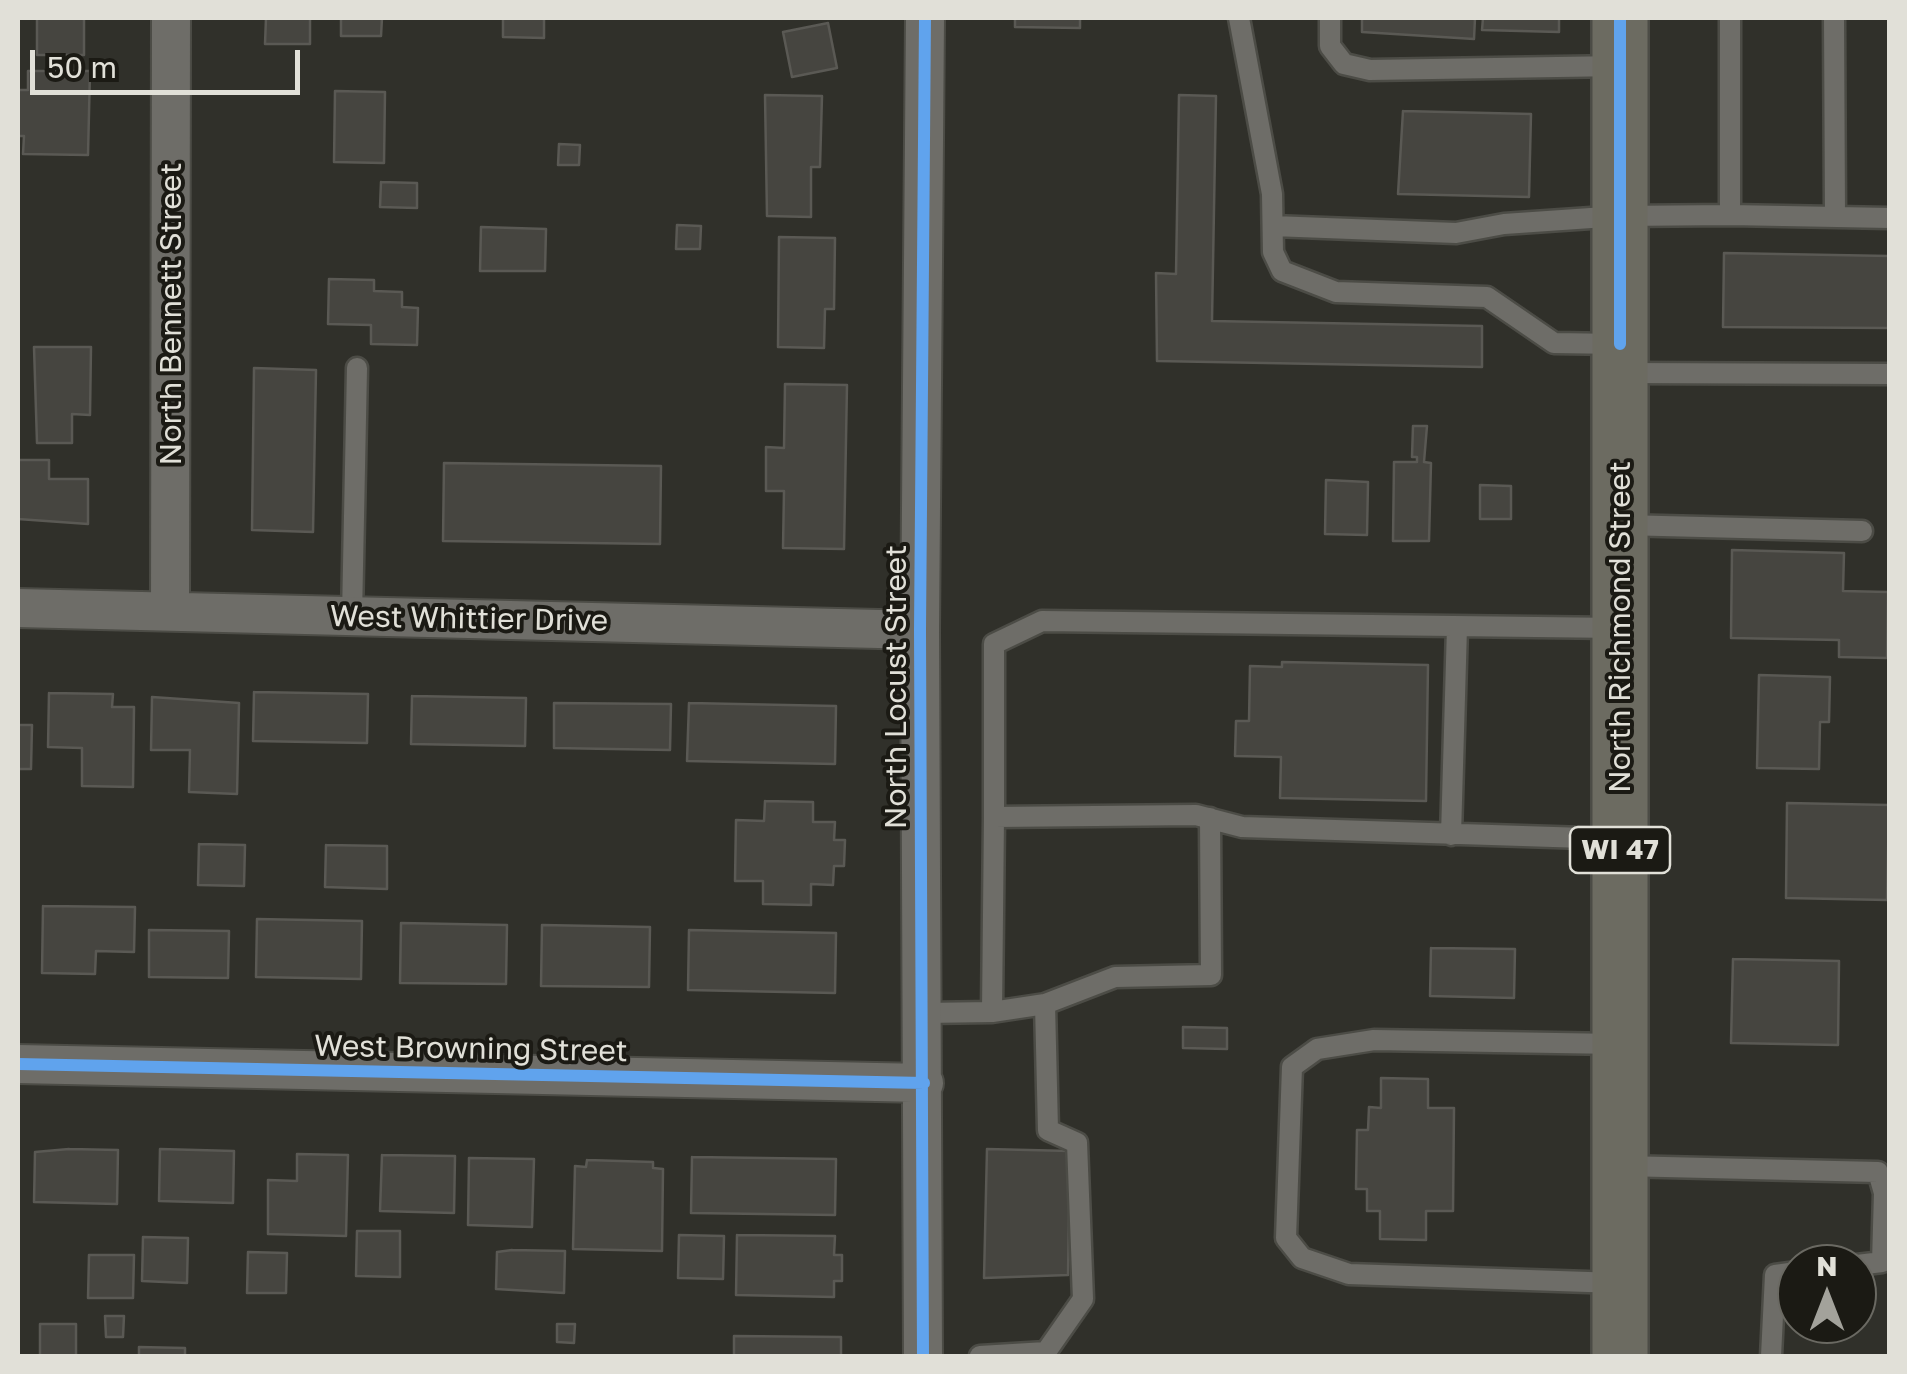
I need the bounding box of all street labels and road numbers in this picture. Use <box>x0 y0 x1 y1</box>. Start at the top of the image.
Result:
street label: North Bennett Street <box>153 163 189 465</box>
street label: North Richmond Street <box>1602 461 1638 793</box>
street label: North Locust Street <box>878 545 914 829</box>
street label: West Whittier Drive <box>330 599 608 639</box>
road number: WI 47 <box>1570 827 1670 873</box>
street label: West Browning Street <box>314 1028 628 1070</box>

